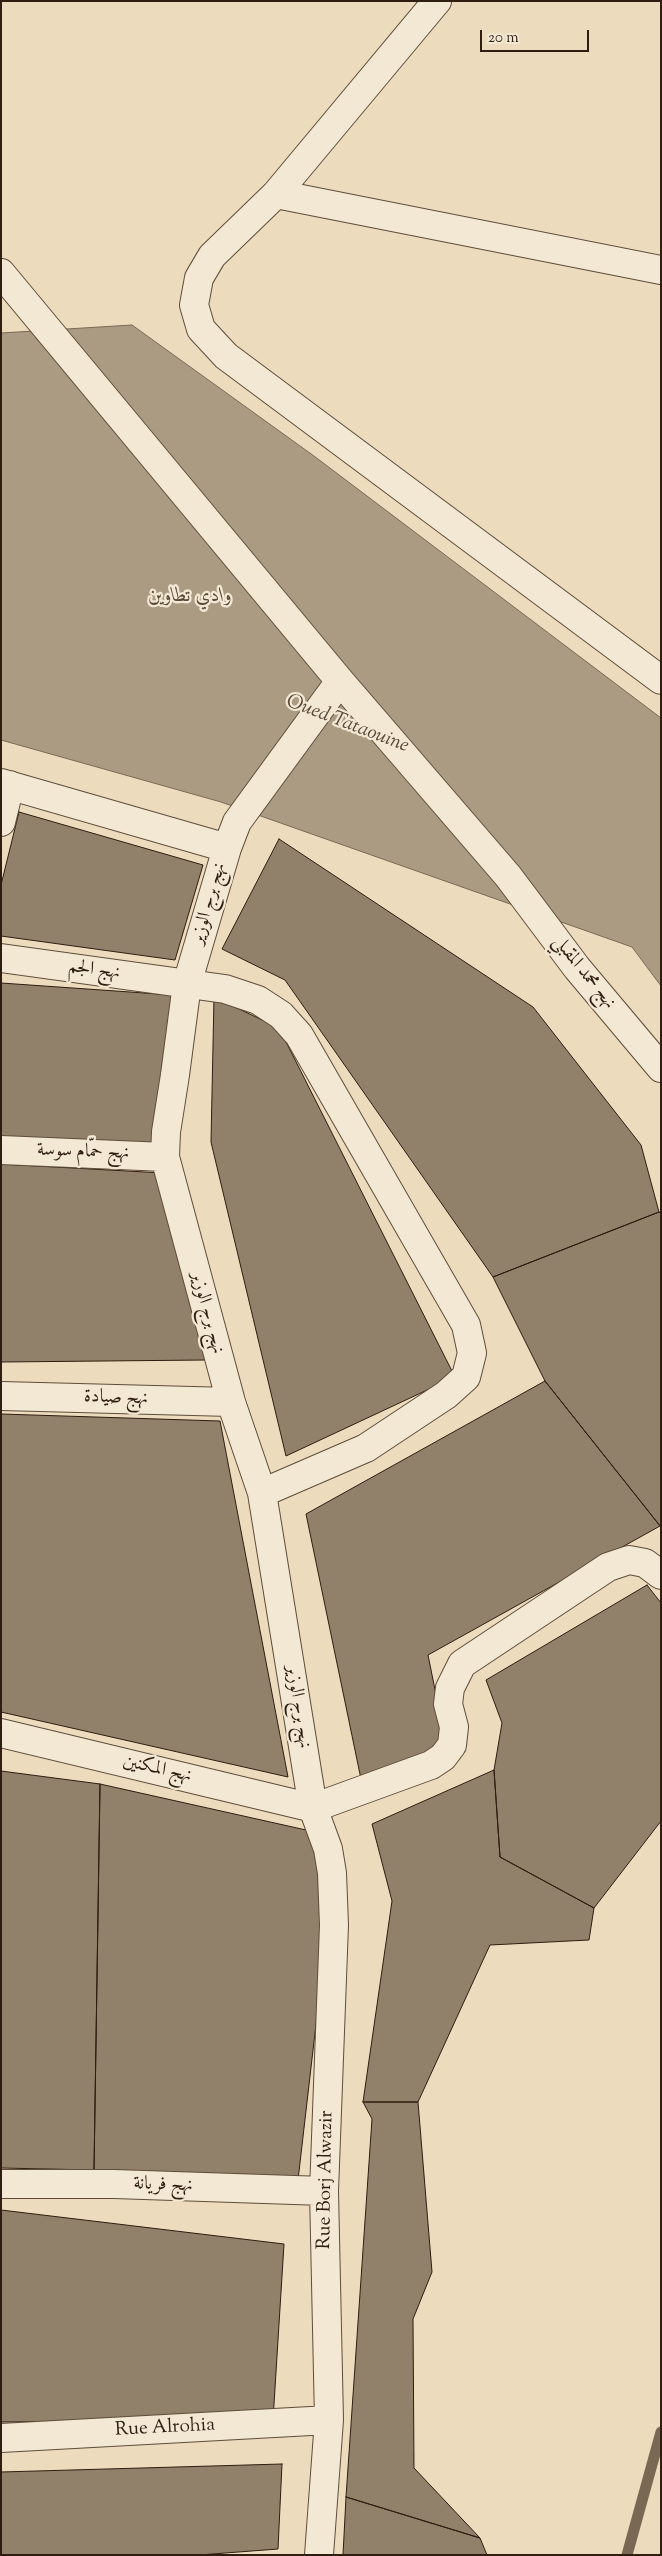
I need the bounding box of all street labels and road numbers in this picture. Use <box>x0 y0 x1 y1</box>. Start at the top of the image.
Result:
street label: نهج برج الوزير <box>187 860 233 948</box>
street label: نهج محمد المقبلي <box>546 931 620 1015</box>
street label: نهج الجم <box>67 956 121 986</box>
street label: نهج حمّام سوسة <box>36 1140 130 1166</box>
street label: نهج برج الوزير <box>184 1269 228 1357</box>
street label: نهج صيادة <box>84 1386 148 1412</box>
street label: نهج برج الوزير <box>279 1664 315 1750</box>
street label: نهج المكنين <box>120 1751 194 1789</box>
street label: Rue Borj Alwazir <box>314 2110 340 2250</box>
street label: نهج فريانة <box>133 2174 193 2198</box>
street label: Rue Alrohia <box>114 2415 216 2443</box>

